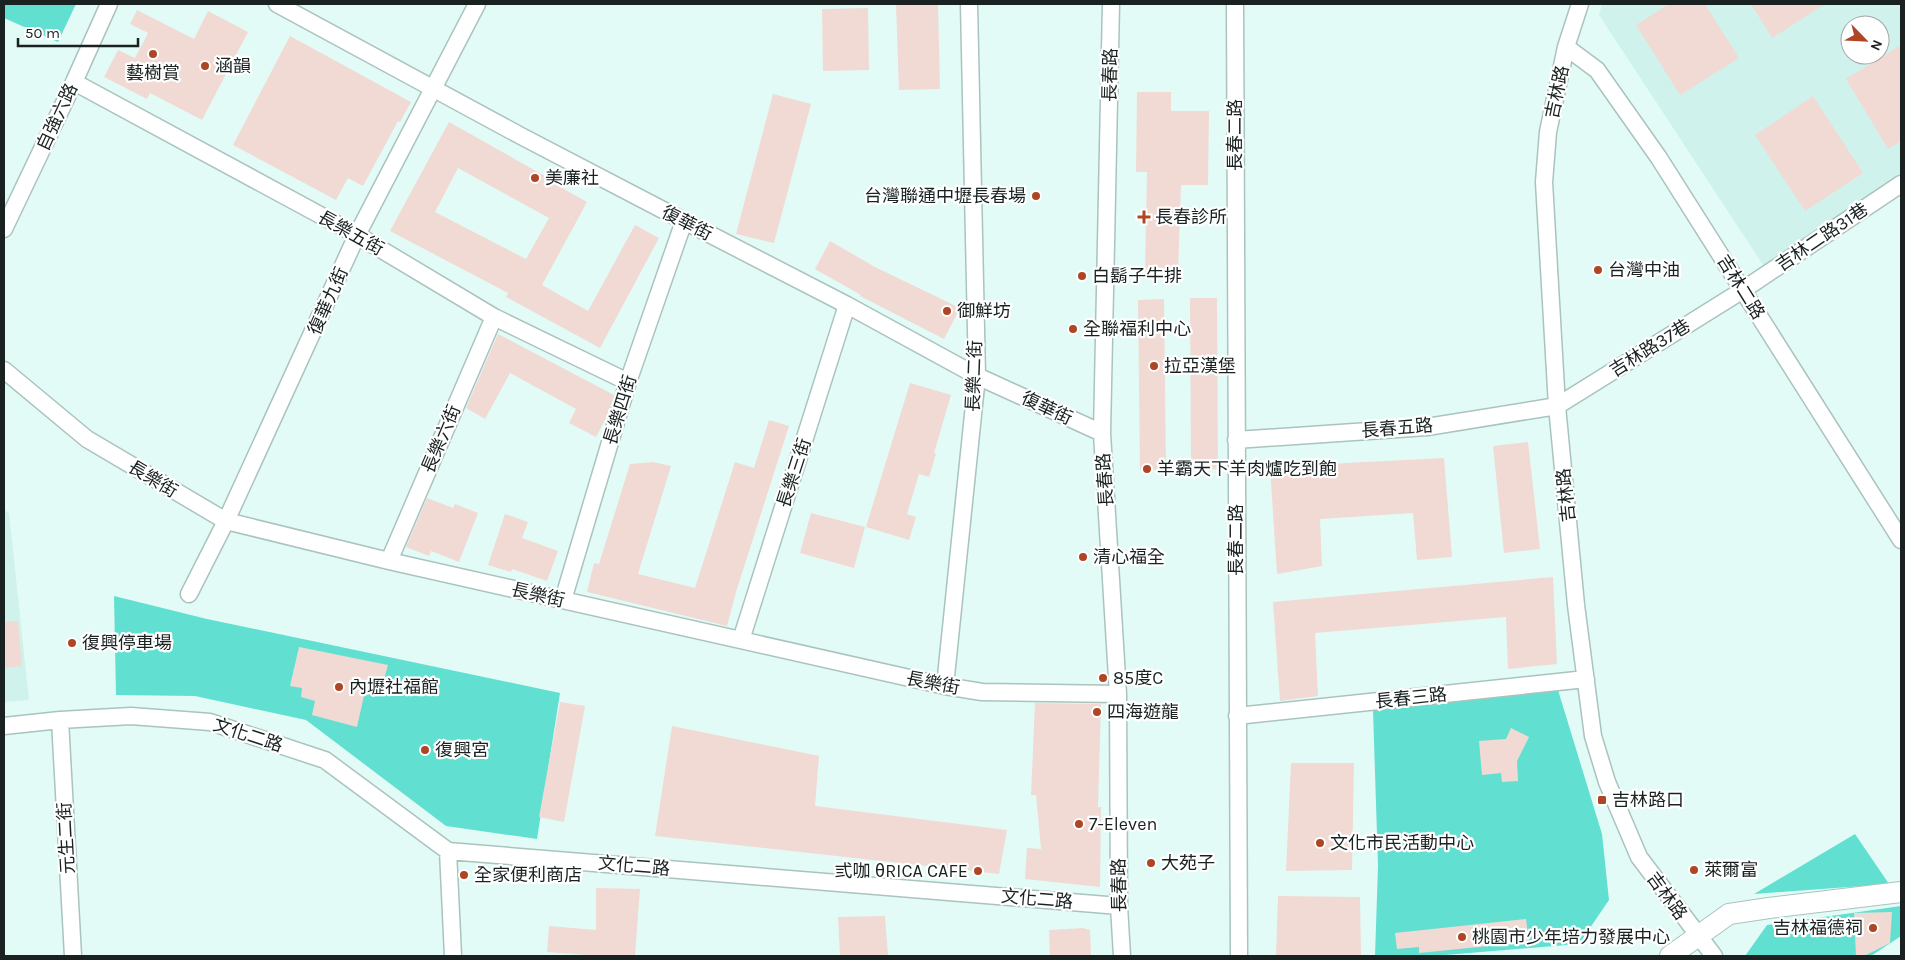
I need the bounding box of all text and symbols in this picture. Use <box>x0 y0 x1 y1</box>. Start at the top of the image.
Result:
scale bar <box>18 15 138 47</box>
north arrow <box>1840 15 1890 65</box>
text: 50 m <box>25 24 60 42</box>
text: N <box>1867 37 1886 53</box>
marker: 藝樹賞 <box>147 48 159 60</box>
street label: 長春路 <box>1099 48 1121 102</box>
place label: 涵韻 <box>215 55 251 77</box>
marker: 涵韻 <box>199 60 211 72</box>
place label: 藝樹賞 <box>126 62 180 84</box>
street label: 吉林路 <box>1541 63 1573 121</box>
street label: 自強六路 <box>32 80 82 154</box>
street label: 長春二路 <box>1224 99 1246 171</box>
place label: 美廉社 <box>545 167 599 189</box>
marker: 美廉社 <box>529 172 541 184</box>
place label: 台灣聯通中壢長春場 <box>864 185 1026 207</box>
marker: 台灣聯通中壢長春場 <box>1030 190 1042 202</box>
street label: 吉林二路31巷 <box>1772 198 1872 276</box>
street label: 復華街 <box>658 201 716 245</box>
street label: 長樂五街 <box>314 206 388 260</box>
place label: 長春診所 <box>1155 206 1227 228</box>
marker: 長春診所 <box>1137 210 1151 224</box>
street label: 吉林二路 <box>1713 251 1769 323</box>
place label: 台灣中油 <box>1608 259 1680 281</box>
street label: 復華九街 <box>303 264 353 338</box>
marker: 台灣中油 <box>1592 264 1604 276</box>
place label: 白鬍子牛排 <box>1092 265 1182 287</box>
marker: 白鬍子牛排 <box>1076 270 1088 282</box>
place label: 御鮮坊 <box>957 300 1011 322</box>
marker: 御鮮坊 <box>941 305 953 317</box>
street label: 吉林路37巷 <box>1606 315 1694 381</box>
place label: 全聯福利中心 <box>1083 318 1191 340</box>
marker: 全聯福利中心 <box>1067 323 1079 335</box>
street label: 長樂二街 <box>962 340 986 412</box>
place label: 拉亞漢堡 <box>1164 355 1236 377</box>
marker: 拉亞漢堡 <box>1148 360 1160 372</box>
street label: 長樂四街 <box>599 372 641 448</box>
street label: 復華街 <box>1018 387 1076 429</box>
street label: 長樂六街 <box>417 402 465 476</box>
street label: 長春五路 <box>1360 414 1434 442</box>
street label: 長樂三街 <box>772 435 816 511</box>
street label: 長春路 <box>1092 452 1118 508</box>
street label: 長樂街 <box>124 456 182 502</box>
place label: 羊霸天下羊肉爐吃到飽 <box>1157 458 1337 480</box>
marker: 羊霸天下羊肉爐吃到飽 <box>1141 463 1153 475</box>
street label: 吉林路 <box>1552 467 1580 523</box>
street label: 長春二路 <box>1225 504 1247 576</box>
place label: 清心福全 <box>1093 546 1165 568</box>
marker: 清心福全 <box>1077 551 1089 563</box>
street label: 長樂街 <box>509 578 567 612</box>
place label: 復興停車場 <box>82 632 172 654</box>
marker: 復興停車場 <box>66 637 78 649</box>
street label: 長樂街 <box>904 667 962 699</box>
place label: 85度C <box>1113 667 1163 689</box>
marker: 85度C <box>1097 672 1109 684</box>
place label: 內壢社福館 <box>349 676 439 698</box>
marker: 內壢社福館 <box>333 681 345 693</box>
street label: 長春三路 <box>1374 683 1448 713</box>
place label: 四海遊龍 <box>1107 701 1179 723</box>
marker: 四海遊龍 <box>1091 706 1103 718</box>
street label: 文化二路 <box>210 713 286 757</box>
place label: 復興宮 <box>435 739 489 761</box>
marker: 復興宮 <box>419 744 431 756</box>
place label: 吉林路口 <box>1612 789 1684 811</box>
marker: 吉林路口 <box>1596 794 1608 806</box>
street label: 元生二街 <box>53 801 79 875</box>
place label: 7-Eleven <box>1089 813 1157 835</box>
marker: 7-Eleven <box>1073 818 1085 830</box>
place label: 文化市民活動中心 <box>1330 832 1474 854</box>
marker: 文化市民活動中心 <box>1314 837 1326 849</box>
street label: 文化二路 <box>597 852 671 880</box>
place label: 大苑子 <box>1161 852 1215 874</box>
marker: 大苑子 <box>1145 857 1157 869</box>
street label: 長春路 <box>1108 858 1130 912</box>
place label: 萊爾富 <box>1704 859 1758 881</box>
place label: 弎咖 θRICA CAFE <box>835 860 968 882</box>
place label: 全家便利商店 <box>474 864 582 886</box>
marker: 萊爾富 <box>1688 864 1700 876</box>
marker: 弎咖 θRICA CAFE <box>972 865 984 877</box>
street label: 吉林路 <box>1642 868 1692 924</box>
marker: 全家便利商店 <box>458 869 470 881</box>
street label: 文化二路 <box>1000 885 1074 913</box>
place label: 吉林福德祠 <box>1773 917 1863 939</box>
marker: 吉林福德祠 <box>1867 922 1879 934</box>
place label: 桃園市少年培力發展中心 <box>1472 926 1670 948</box>
marker: 桃園市少年培力發展中心 <box>1456 931 1468 943</box>

